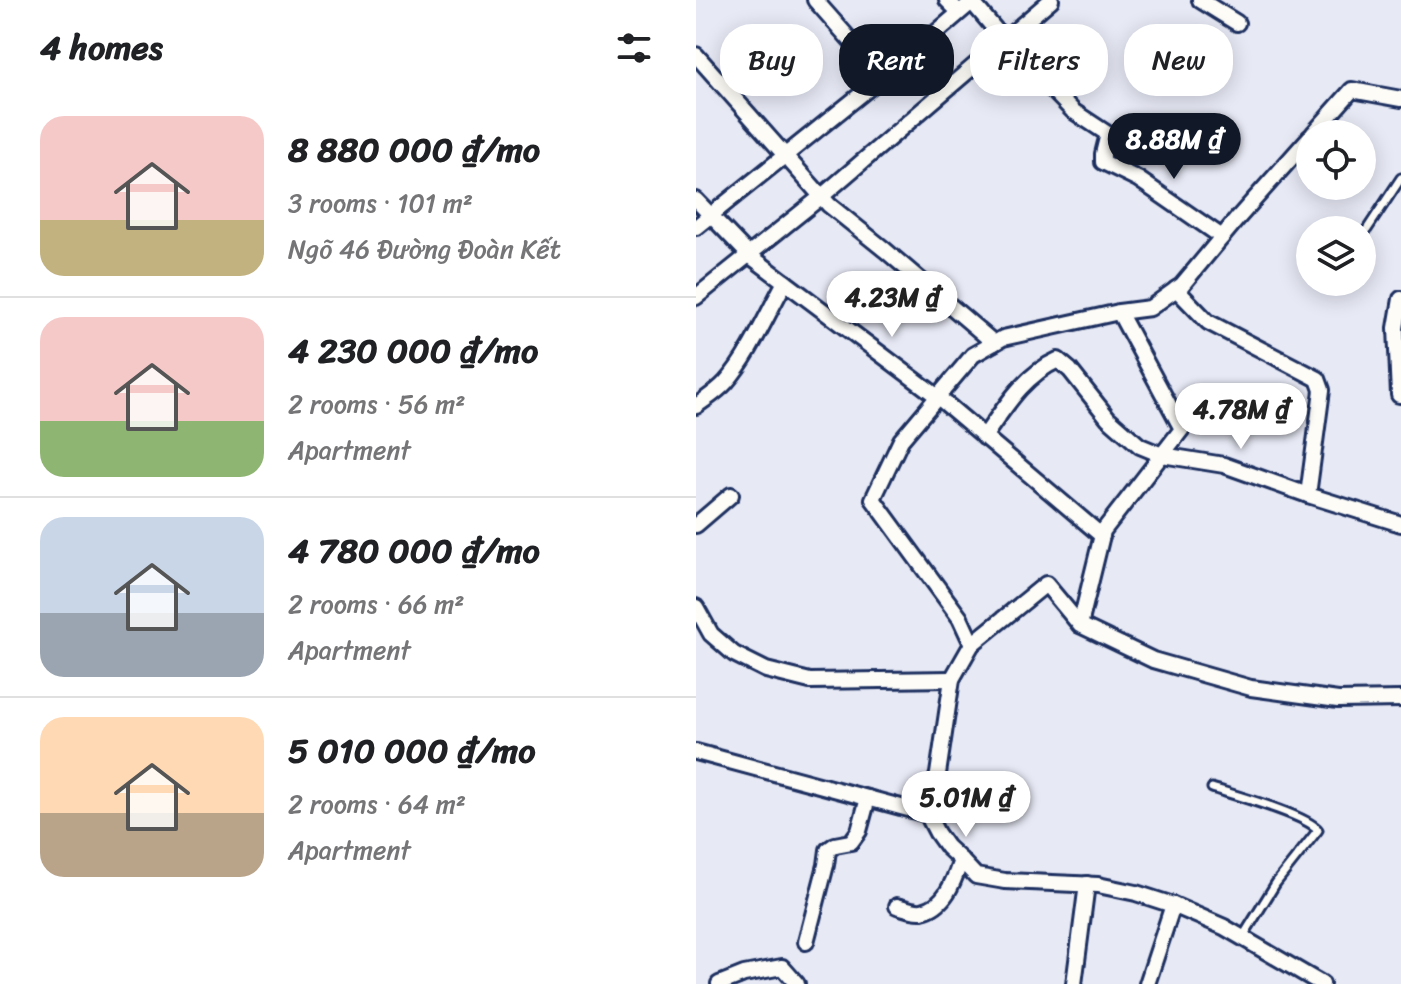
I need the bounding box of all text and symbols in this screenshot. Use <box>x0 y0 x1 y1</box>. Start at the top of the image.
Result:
text: 4 homes <box>40 18 163 78</box>
chip: Buy <box>720 24 823 96</box>
chip: Rent <box>839 24 954 96</box>
chip: Filters <box>970 24 1108 96</box>
chip: New <box>1124 24 1233 96</box>
icon: filters <box>612 26 656 70</box>
pin: 8.88M ₫ <box>1100 113 1248 181</box>
text: 8.88M ₫ <box>1126 116 1222 162</box>
text: 8 880 000 ₫/mo <box>288 120 540 180</box>
map controls <box>1296 120 1376 296</box>
button: locate <box>1296 120 1376 200</box>
icon: home <box>104 148 200 244</box>
text: 3 rooms · 101 m² <box>288 180 473 226</box>
button: layers <box>1296 216 1376 296</box>
text: Ngõ 46 Đường Đoàn Kết <box>288 226 561 272</box>
pin: 4.23M ₫ <box>818 271 966 339</box>
text: 4.23M ₫ <box>844 274 940 320</box>
text: 4 230 000 ₫/mo <box>288 321 538 381</box>
icon: home <box>104 349 200 445</box>
text: 2 rooms · 56 m² <box>288 381 466 427</box>
pin: 4.78M ₫ <box>1167 383 1315 451</box>
text: 4.78M ₫ <box>1193 386 1289 432</box>
text: Apartment <box>288 427 411 473</box>
text: 4 780 000 ₫/mo <box>288 521 540 581</box>
icon: home <box>104 549 200 645</box>
text: 2 rooms · 66 m² <box>288 581 464 627</box>
text: Apartment <box>288 627 411 673</box>
text: 5 010 000 ₫/mo <box>288 721 536 781</box>
icon: home <box>104 749 200 845</box>
pin: 5.01M ₫ <box>892 771 1040 839</box>
text: 5.01M ₫ <box>919 774 1013 820</box>
text: 2 rooms · 64 m² <box>288 781 466 827</box>
text: Apartment <box>288 827 411 873</box>

